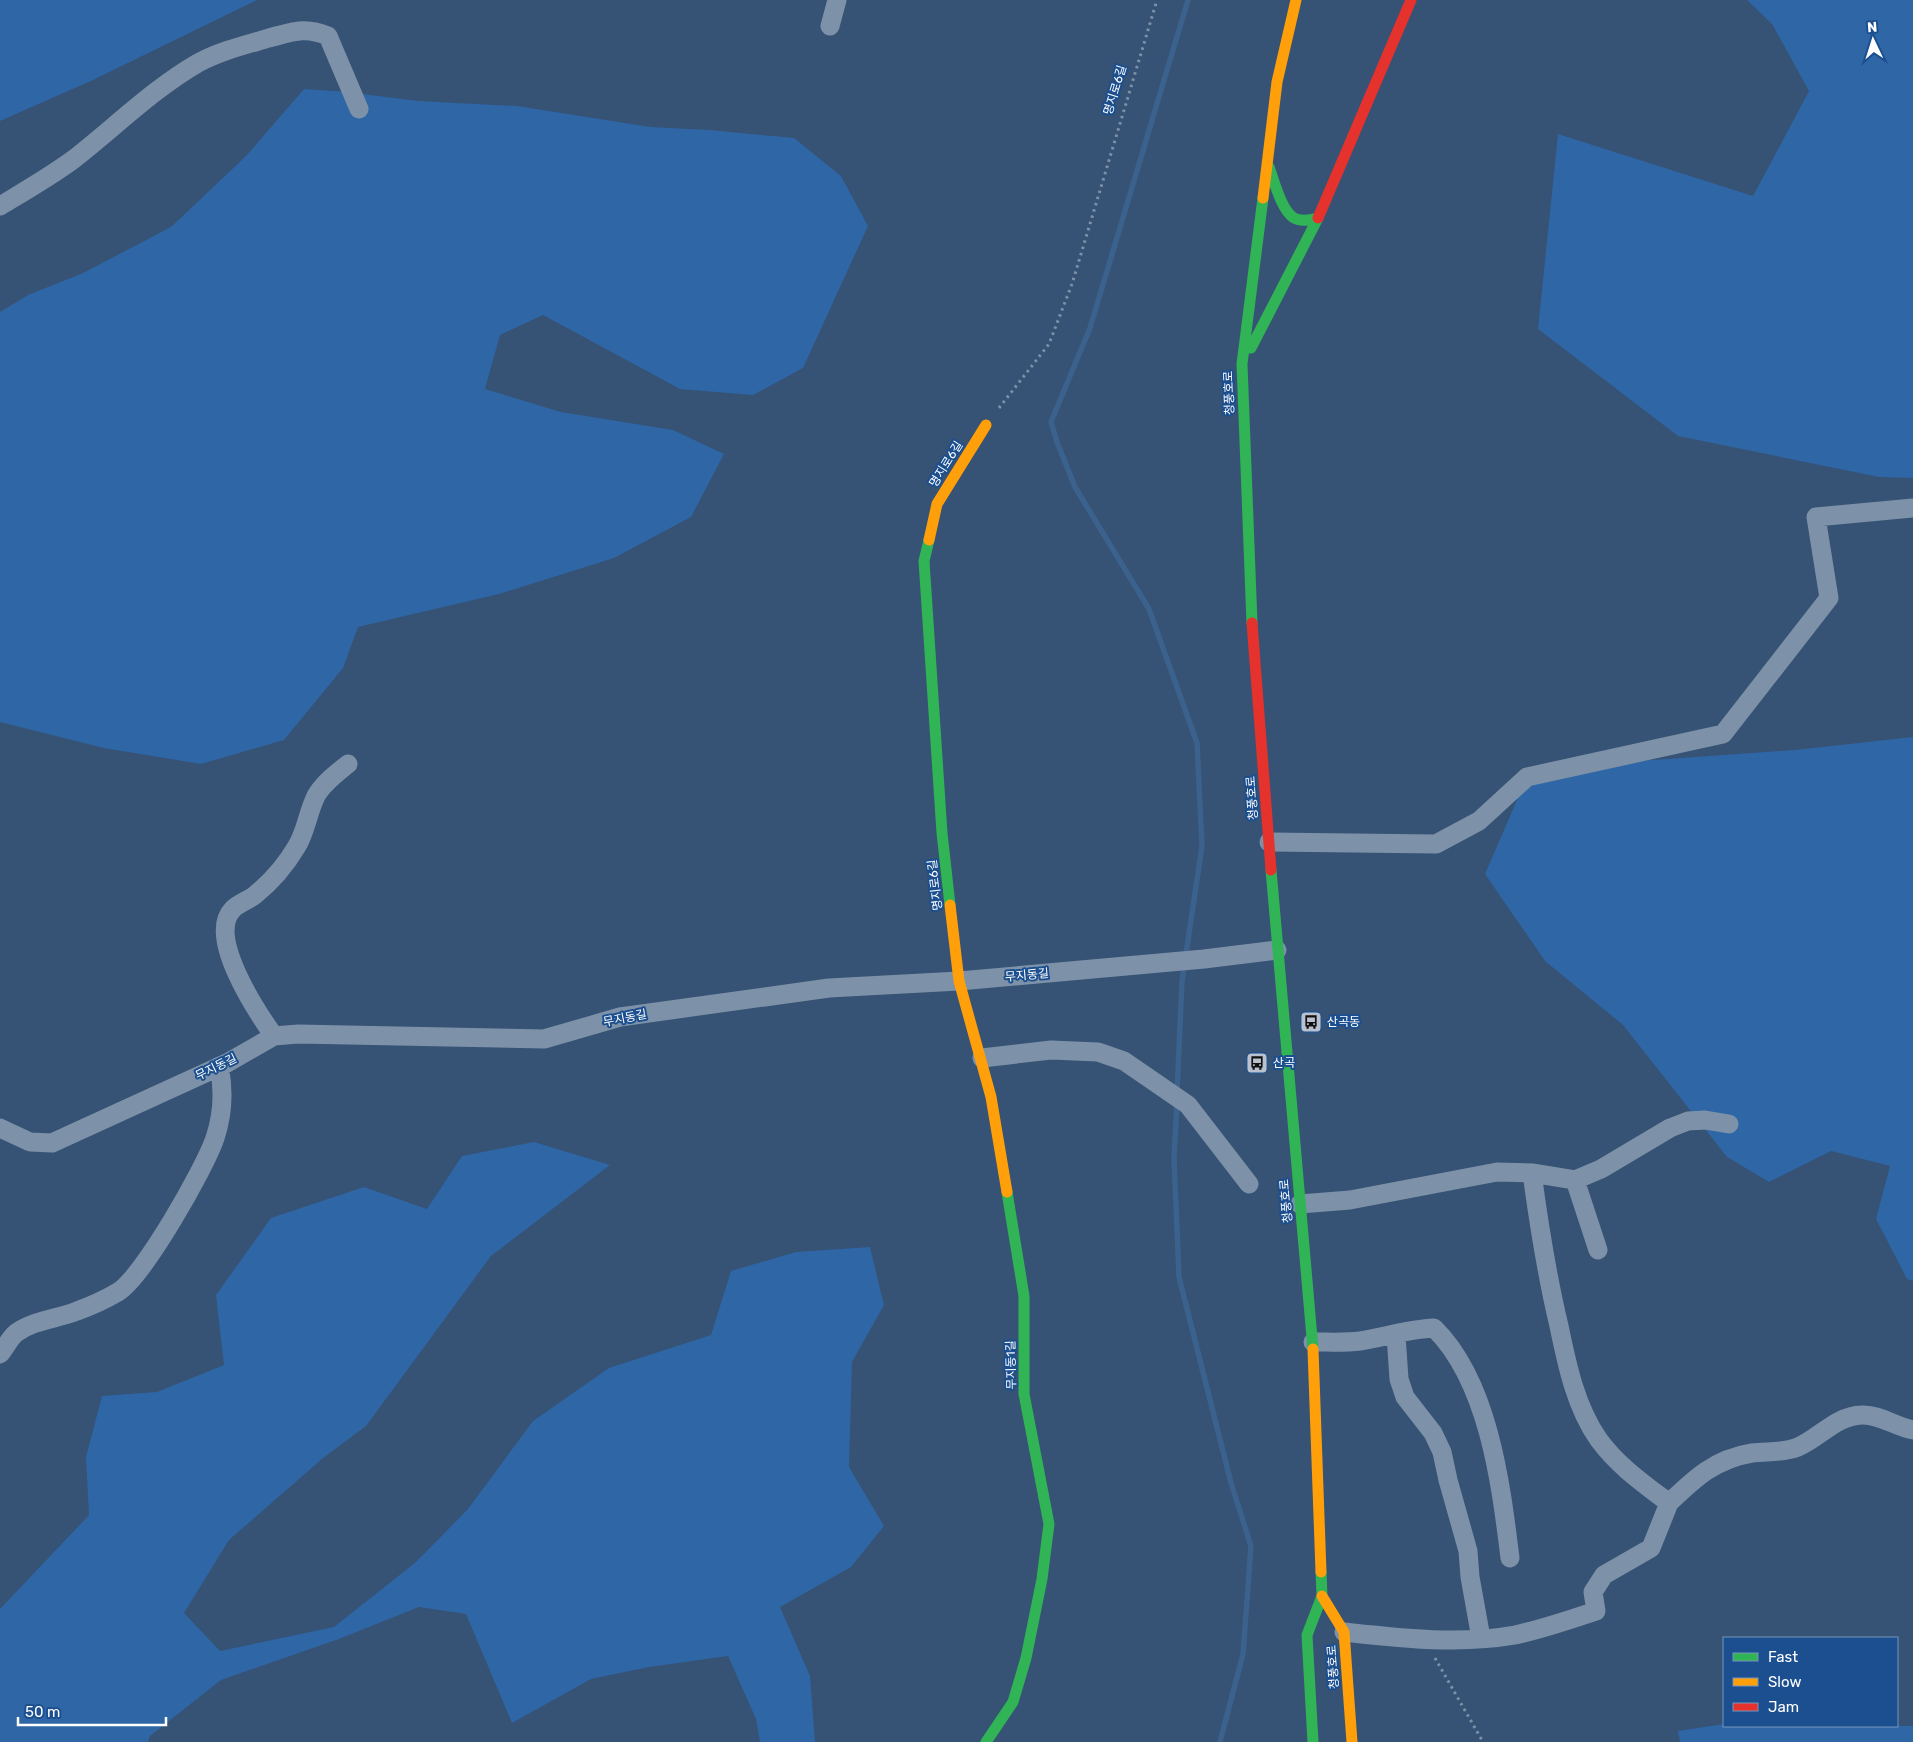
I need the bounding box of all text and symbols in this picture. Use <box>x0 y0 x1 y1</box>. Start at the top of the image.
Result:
north arrow <box>1848 15 1898 65</box>
text: N <box>1867 19 1878 36</box>
street label: 명지로6길 <box>1101 63 1129 117</box>
street label: 청풍호로 <box>1221 371 1237 415</box>
street label: 명지로6길 <box>926 438 966 490</box>
street label: 청풍호로 <box>1243 775 1261 821</box>
street label: 명지로6길 <box>925 859 945 911</box>
street label: 무지동길 <box>1004 966 1050 984</box>
street label: 무지동길 <box>602 1007 648 1029</box>
bus stop icon: 산곡동 <box>1299 1010 1323 1034</box>
place label: 산곡동 <box>1327 1015 1360 1029</box>
street label: 무지동길 <box>193 1051 239 1083</box>
bus stop icon: 산곡 <box>1245 1051 1269 1075</box>
place label: 산곡 <box>1273 1056 1295 1070</box>
street label: 청풍호로 <box>1277 1178 1295 1224</box>
street label: 무지동1길 <box>1004 1340 1018 1390</box>
legend <box>1723 1637 1898 1727</box>
street label: 청풍호로 <box>1324 1644 1342 1690</box>
text: Fast <box>1768 1648 1798 1666</box>
text: Slow <box>1768 1673 1801 1691</box>
scale bar <box>18 1694 165 1726</box>
text: Jam <box>1768 1698 1799 1716</box>
text: 50 m <box>25 1703 60 1721</box>

